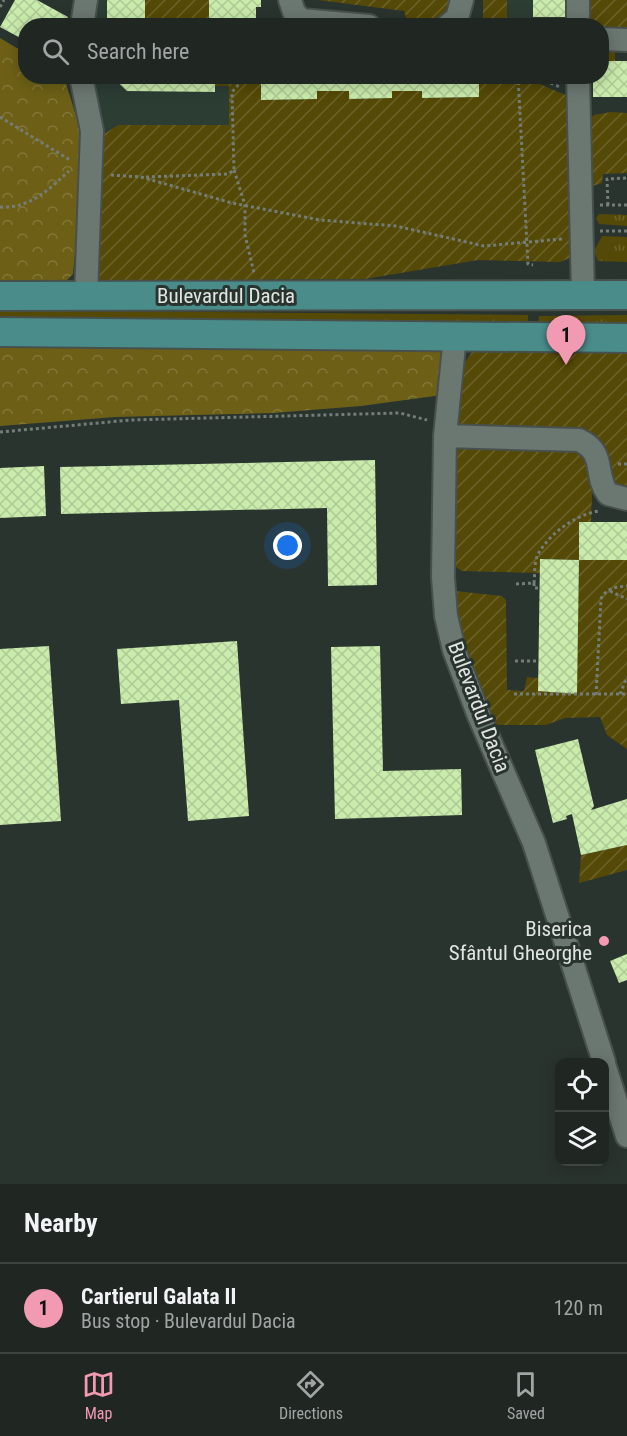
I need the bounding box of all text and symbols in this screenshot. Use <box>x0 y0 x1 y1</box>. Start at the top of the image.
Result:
search box <box>18 18 609 84</box>
icon: search <box>39 35 72 68</box>
text: Search here <box>87 39 189 64</box>
street label: Bulevardul Dacia <box>157 284 295 308</box>
pin: 1 <box>546 316 586 365</box>
your location <box>273 531 302 560</box>
street label: Bulevardul Dacia <box>443 638 515 776</box>
place label: Biserica Sfântul Gheorghe <box>449 917 592 965</box>
marker: Biserica Sfântul Gheorghe <box>597 934 611 948</box>
map controls <box>555 1058 609 1166</box>
button: locate <box>555 1058 609 1112</box>
button: layers <box>555 1112 609 1166</box>
text: Nearby <box>24 1208 98 1238</box>
text: Cartierul Galata II <box>81 1284 236 1309</box>
text: 1 <box>38 1296 49 1320</box>
text: 120 m <box>554 1296 603 1320</box>
text: Bus stop · Bulevardul Dacia <box>81 1309 296 1333</box>
tab: Map <box>82 1368 115 1423</box>
tab: Directions <box>279 1368 343 1423</box>
tab: Saved <box>507 1368 545 1423</box>

